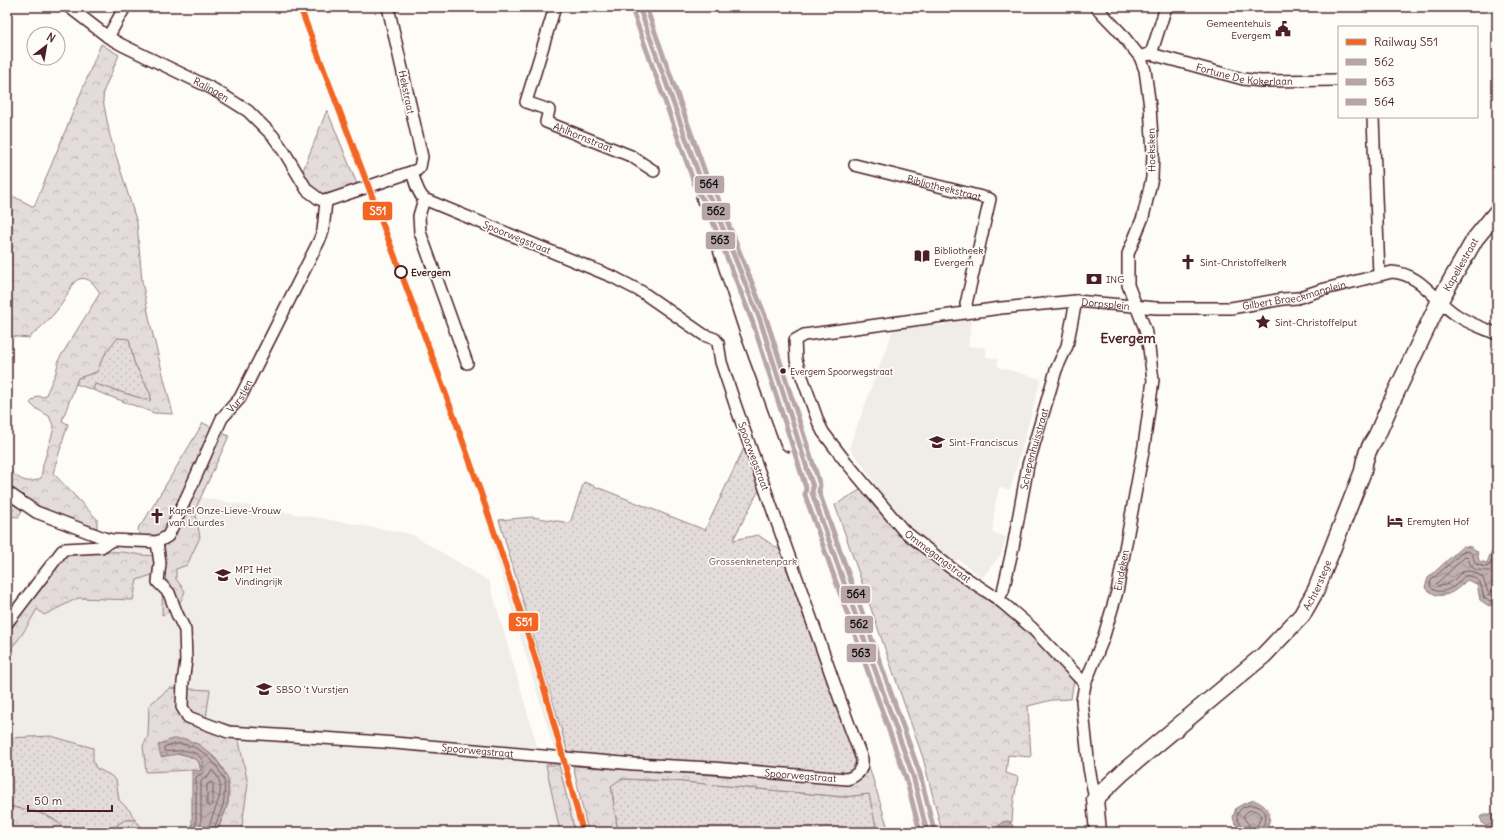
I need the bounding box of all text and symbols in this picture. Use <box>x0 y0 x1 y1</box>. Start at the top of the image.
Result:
place label: Gemeentehuis Evergem <box>1206 17 1271 42</box>
public building icon: Gemeentehuis Evergem <box>1274 20 1292 38</box>
north arrow <box>26 26 66 66</box>
legend <box>1338 26 1478 118</box>
text: N <box>44 29 58 45</box>
text: Railway S51 <box>1374 34 1438 49</box>
text: 562 <box>1374 54 1395 69</box>
street label: Fortune De Kokerlaan <box>1194 60 1293 88</box>
street label: Hekstraat <box>396 69 418 116</box>
street label: Ralingen <box>191 74 232 105</box>
text: 563 <box>1374 74 1395 89</box>
text: 564 <box>1374 94 1395 109</box>
street label: Ahlhornstraat <box>552 120 615 155</box>
street label: Hoeksken <box>1145 128 1158 172</box>
street label: Bibliotheekstraat <box>906 172 983 204</box>
line badge: 564 <box>694 175 725 194</box>
text: 564 <box>699 177 719 191</box>
line badge: S51 <box>362 201 393 221</box>
line badge: 562 <box>701 202 731 221</box>
text: S51 <box>370 204 386 218</box>
text: 562 <box>707 204 725 218</box>
street label: Spoorwegstraat <box>481 218 553 257</box>
line badge: 563 <box>705 231 736 250</box>
text: 563 <box>711 233 729 247</box>
street label: Kapellestraat <box>1440 235 1482 294</box>
place label: Bibliotheek Evergem <box>934 244 983 269</box>
library icon: Bibliotheek Evergem <box>913 247 931 265</box>
church icon: Sint-Christoffelkerk <box>1179 253 1197 271</box>
place label: Sint-Christoffelkerk <box>1200 256 1287 269</box>
marker: Evergem <box>394 265 408 279</box>
place label: Evergem <box>411 266 451 279</box>
bank icon: ING <box>1085 270 1103 288</box>
place label: ING <box>1106 273 1125 286</box>
street label: Gilbert Braeckmanplein <box>1241 278 1347 313</box>
street label: Dorpsplein <box>1081 296 1130 313</box>
place icon: Sint-Christoffelput <box>1254 313 1272 331</box>
place label: Sint-Christoffelput <box>1275 316 1358 329</box>
district label: Evergem <box>1100 329 1157 347</box>
marker: Evergem Spoorwegstraat <box>778 366 788 376</box>
place label: Evergem Spoorwegstraat <box>790 366 893 377</box>
street label: Vurstjen <box>224 377 255 415</box>
street label: Schepenhuisstraat <box>1018 406 1052 491</box>
street label: Spoorwegstraat <box>735 420 772 493</box>
school or university icon: Sint-Franciscus <box>928 433 946 451</box>
place label: Sint-Franciscus <box>949 436 1018 449</box>
place label: Kapel Onze-Lieve-Vrouw van Lourdes <box>169 504 281 529</box>
church icon: Kapel Onze-Lieve-Vrouw van Lourdes <box>148 507 166 525</box>
hotel icon: Eremyten Hof <box>1386 512 1404 530</box>
place label: Eremyten Hof <box>1407 515 1470 528</box>
street label: Ommegangstraat <box>902 527 974 586</box>
street label: Eindeken <box>1111 548 1132 592</box>
park label: Grossenknetenpark <box>709 555 797 568</box>
street label: Achterstege <box>1300 558 1334 613</box>
place label: MPI Het Vindingrijk <box>235 563 282 588</box>
school or university icon: MPI Het Vindingrijk <box>214 566 232 584</box>
line badge: 564 <box>840 585 871 604</box>
text: 564 <box>846 587 866 601</box>
line badge: S51 <box>508 612 539 632</box>
text: S51 <box>516 615 532 629</box>
line badge: 562 <box>844 615 874 634</box>
text: 562 <box>850 617 868 631</box>
line badge: 563 <box>846 643 877 663</box>
text: 563 <box>852 646 870 660</box>
school or university icon: SBSO 't Vurstjen <box>255 680 273 698</box>
place label: SBSO 't Vurstjen <box>276 683 349 696</box>
street label: Spoorwegstraat <box>441 741 515 760</box>
street label: Spoorwegstraat <box>764 766 838 785</box>
scale bar <box>28 787 112 813</box>
text: 50 m <box>34 793 63 808</box>

